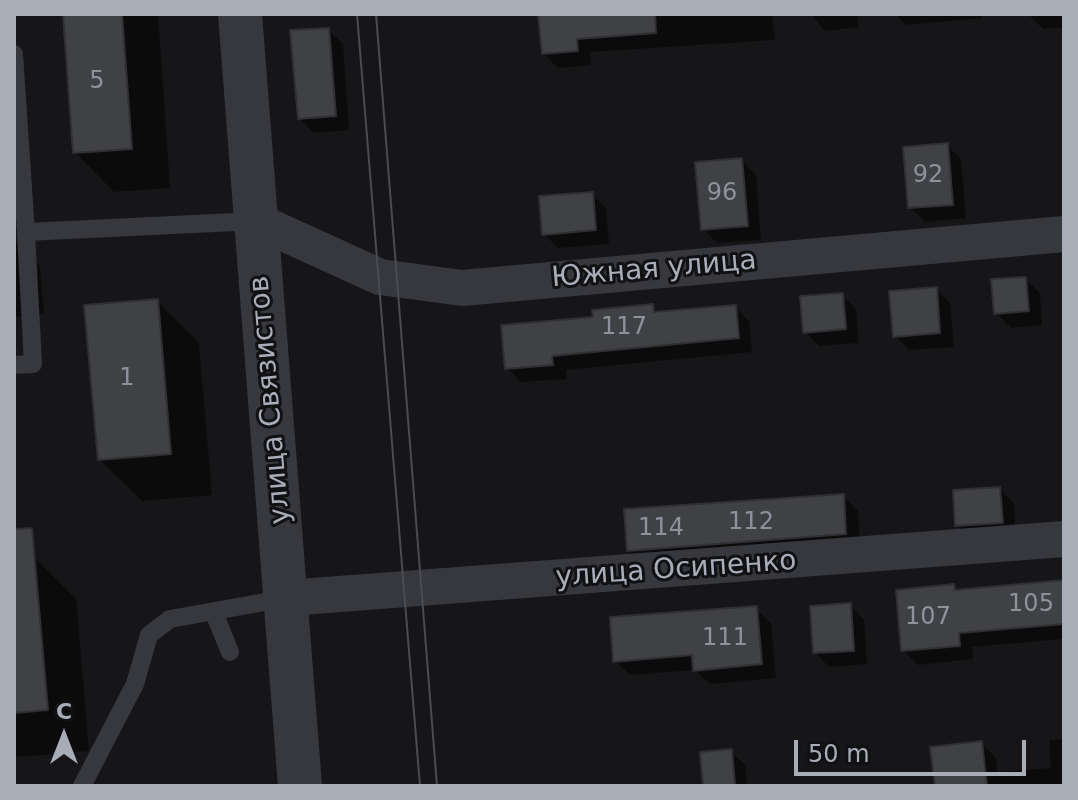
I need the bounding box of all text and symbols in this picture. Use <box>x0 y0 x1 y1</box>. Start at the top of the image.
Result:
house number: 5 <box>89 68 105 96</box>
house number: 92 <box>913 162 943 190</box>
house number: 96 <box>707 180 737 208</box>
street label: Южная улица <box>550 244 758 296</box>
street label: улица Связистов <box>243 274 299 526</box>
house number: 117 <box>601 314 647 342</box>
house number: 1 <box>119 365 135 393</box>
house number: 112 <box>728 509 774 537</box>
house number: 114 <box>638 515 684 543</box>
street label: улица Осипенко <box>554 545 798 595</box>
house number: 105 <box>1008 591 1054 619</box>
house number: 107 <box>905 604 951 632</box>
house number: 111 <box>702 625 748 653</box>
north arrow <box>24 696 104 776</box>
text: С <box>56 699 72 724</box>
scale bar <box>798 724 1030 774</box>
text: 50 m <box>808 740 870 768</box>

